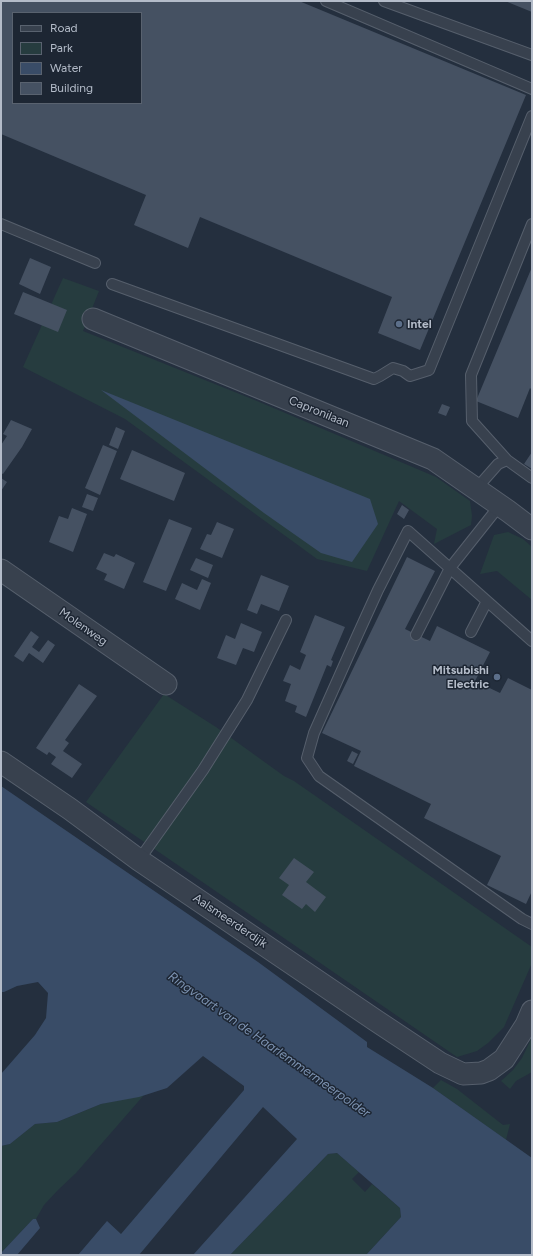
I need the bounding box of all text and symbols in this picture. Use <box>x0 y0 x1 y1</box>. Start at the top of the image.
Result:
legend <box>12 12 142 104</box>
text: Road <box>50 21 78 35</box>
text: Park <box>50 41 73 55</box>
text: Water <box>50 61 82 75</box>
text: Building <box>50 81 93 95</box>
place label: Intel <box>407 317 432 331</box>
marker: Intel <box>394 319 404 329</box>
street label: Capronilaan <box>287 393 351 431</box>
street label: Molenweg <box>56 605 110 649</box>
place label: Mitsubishi Electric <box>432 663 489 691</box>
marker: Mitsubishi Electric <box>492 672 502 682</box>
street label: Aalsmeerderdijk <box>190 891 270 951</box>
water label: Ringvaart van de Haarlemmermeerpolder <box>165 969 373 1121</box>

